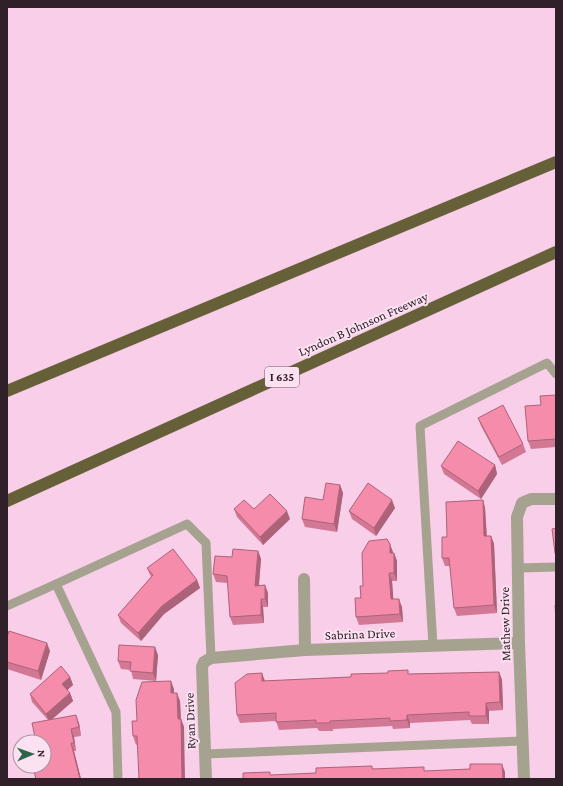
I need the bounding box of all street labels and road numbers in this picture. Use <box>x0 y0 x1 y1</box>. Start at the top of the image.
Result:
street label: Lyndon B Johnson Freeway <box>296 288 431 359</box>
road number: I 635 <box>265 367 299 387</box>
street label: Mathew Drive <box>497 587 513 661</box>
street label: Sabrina Drive <box>325 625 396 643</box>
street label: Ryan Drive <box>182 692 198 750</box>

